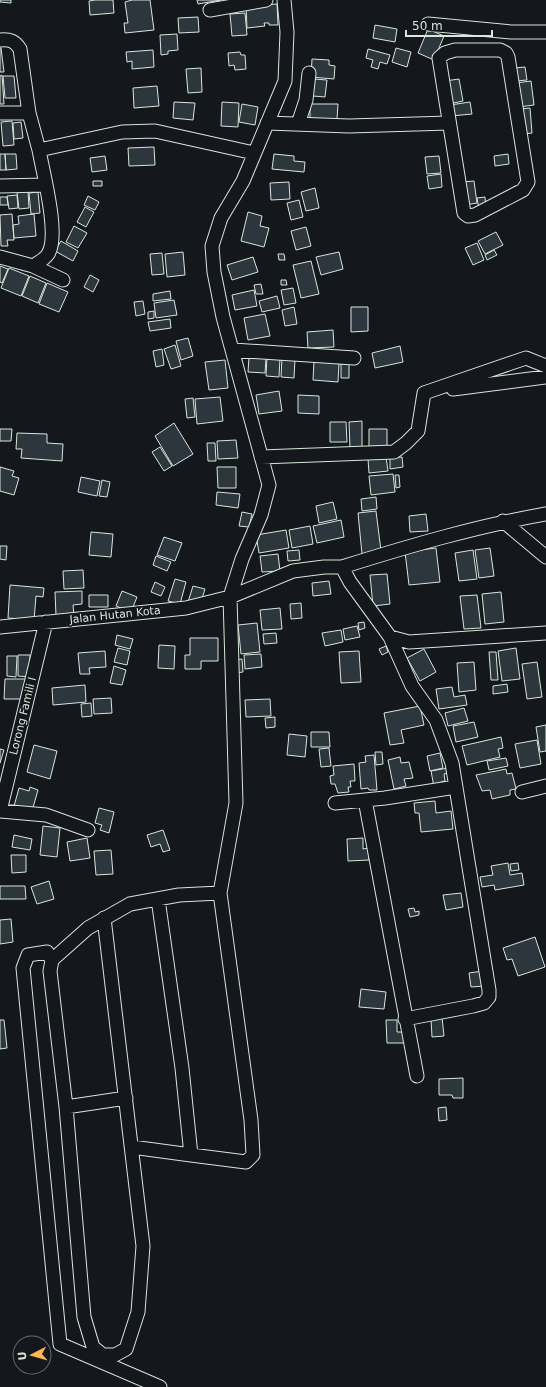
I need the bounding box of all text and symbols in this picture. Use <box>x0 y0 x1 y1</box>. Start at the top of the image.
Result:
scale bar <box>406 12 492 38</box>
text: 50 m <box>412 19 443 33</box>
street label: Jalan Hutan Kota <box>68 604 161 626</box>
street label: Lorong Famili I <box>7 676 39 756</box>
north arrow <box>12 1335 52 1375</box>
text: U <box>16 1351 29 1361</box>

